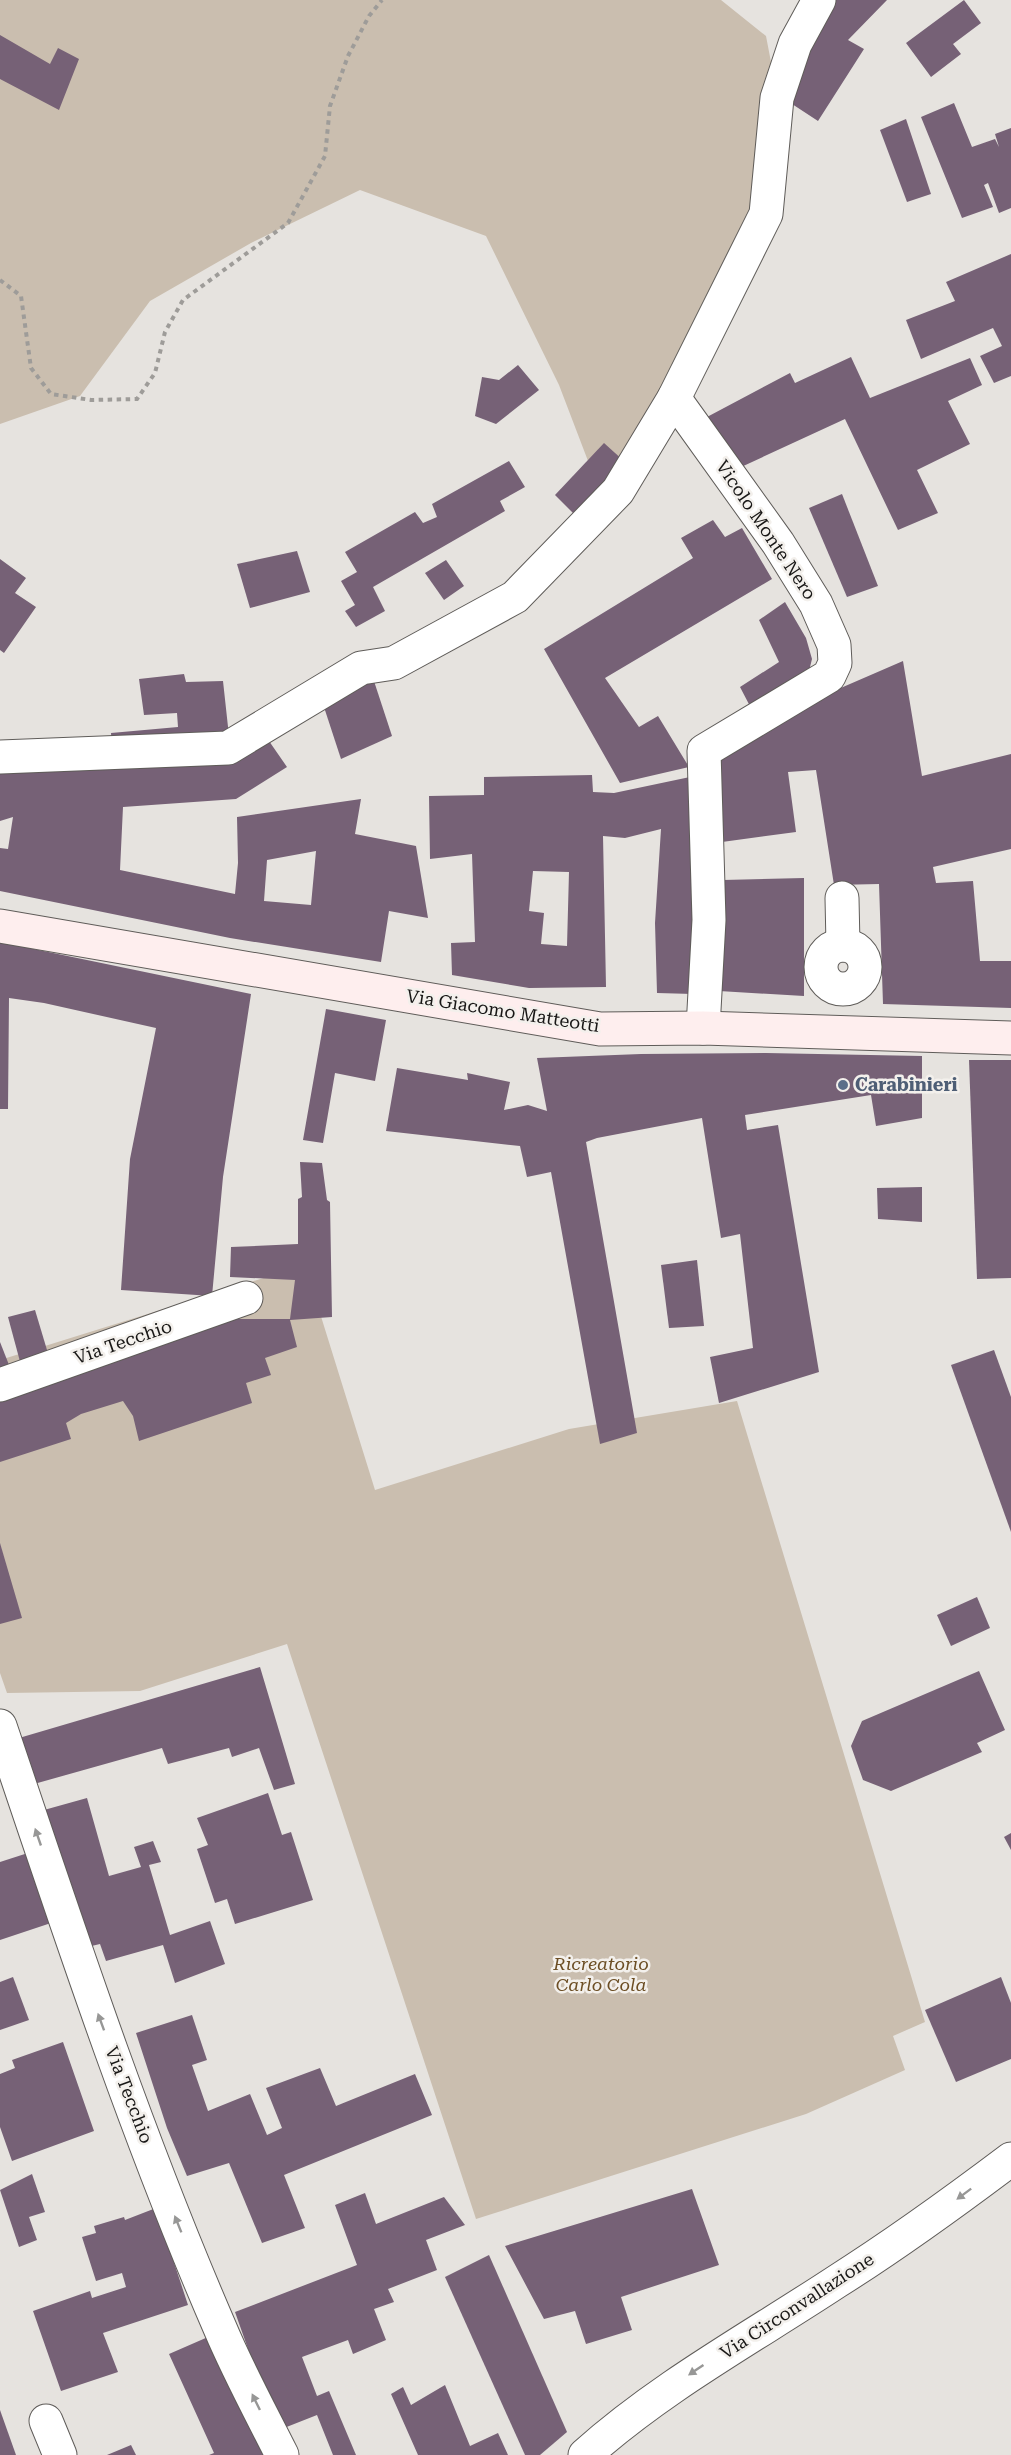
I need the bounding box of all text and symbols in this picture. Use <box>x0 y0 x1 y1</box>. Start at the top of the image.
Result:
street label: Vicolo Monte Nero <box>712 456 821 603</box>
street label: Via Giacomo Matteotti <box>405 985 601 1036</box>
place label: Carabinieri <box>855 1074 958 1095</box>
marker: Carabinieri <box>836 1078 850 1092</box>
street label: Via Tecchio <box>71 1315 174 1368</box>
one-way arrow <box>33 1828 42 1846</box>
park label: Ricreatorio Carlo Cola <box>552 1953 649 1995</box>
one-way arrow <box>96 2013 106 2031</box>
street label: Via Tecchio <box>101 2043 158 2146</box>
one-way arrow <box>957 2188 973 2200</box>
one-way arrow <box>173 2215 182 2233</box>
street label: Via Circonvallazione <box>716 2248 877 2363</box>
one-way arrow <box>688 2364 704 2375</box>
one-way arrow <box>251 2394 260 2411</box>

